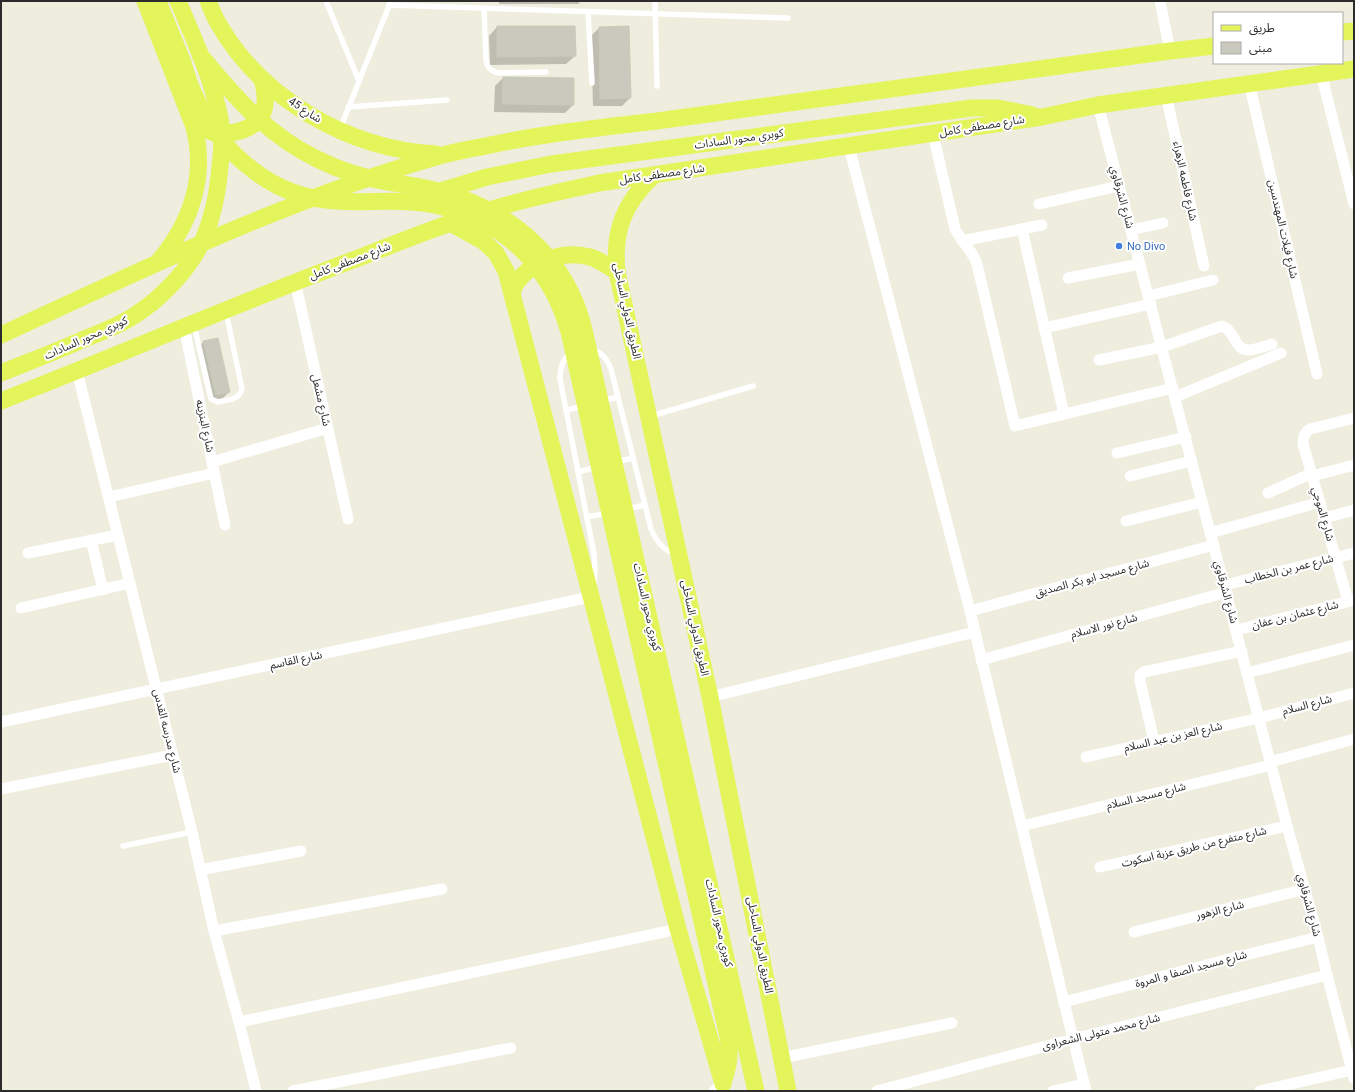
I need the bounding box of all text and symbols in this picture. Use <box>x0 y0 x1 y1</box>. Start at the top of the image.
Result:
legend <box>1213 12 1343 64</box>
text: طريق <box>1249 21 1275 36</box>
text: مبنى <box>1249 41 1272 55</box>
street label: شارع 45 <box>286 95 324 126</box>
street label: شارع مصطفى كامل <box>939 113 1026 140</box>
street label: كوبري محور السادات <box>694 126 785 154</box>
street label: شارع فاطمه الزهراء <box>1169 140 1200 223</box>
street label: شارع مصطفى كامل <box>619 162 706 187</box>
street label: شارع الشرقاوي <box>1105 164 1137 231</box>
street label: شارع فيلات المهندسين <box>1264 178 1301 280</box>
street label: شارع مصطفى كامل <box>308 239 393 283</box>
place label: No Divo <box>1127 240 1165 253</box>
marker: No Divo <box>1114 241 1124 251</box>
street label: الطريق الدولي الساحلى <box>608 262 644 361</box>
street label: كوبري محور السادات <box>42 314 131 365</box>
street label: شارع مشعل <box>308 373 333 428</box>
street label: شارع البنزينه <box>192 398 217 454</box>
street label: شارع الموجي <box>1307 485 1337 544</box>
street label: شارع عمر بن الخطاب <box>1243 552 1335 587</box>
street label: شارع مسجد ابو بكر الصديق <box>1033 556 1151 601</box>
street label: شارع الشرقاوي <box>1209 559 1241 626</box>
street label: كوبري محور السادات <box>628 562 664 653</box>
street label: الطريق الدولي الساحلى <box>676 579 712 678</box>
street label: شارع عثمان بن عفان <box>1250 598 1340 633</box>
street label: شارع نور الاسلام <box>1069 611 1139 642</box>
street label: شارع القاسم <box>269 648 324 674</box>
street label: شارع مدرسه القدس <box>149 688 184 775</box>
street label: شارع السلام <box>1281 692 1334 719</box>
street label: شارع العز بن عبد السلام <box>1122 719 1224 756</box>
street label: شارع مسجد السلام <box>1105 780 1188 813</box>
street label: شارع متفرع من طريق عزبة اسكوت <box>1120 824 1268 871</box>
street label: شارع الشرقاوي <box>1292 872 1324 939</box>
street label: كوبري محور السادات <box>700 878 736 969</box>
street label: الطريق الدولي الساحلى <box>742 896 776 995</box>
street label: شارع الزهور <box>1194 898 1246 923</box>
street label: شارع مسجد الصفا و المروة <box>1134 948 1249 991</box>
street label: شارع محمد متولى الشعراوى <box>1041 1011 1162 1054</box>

